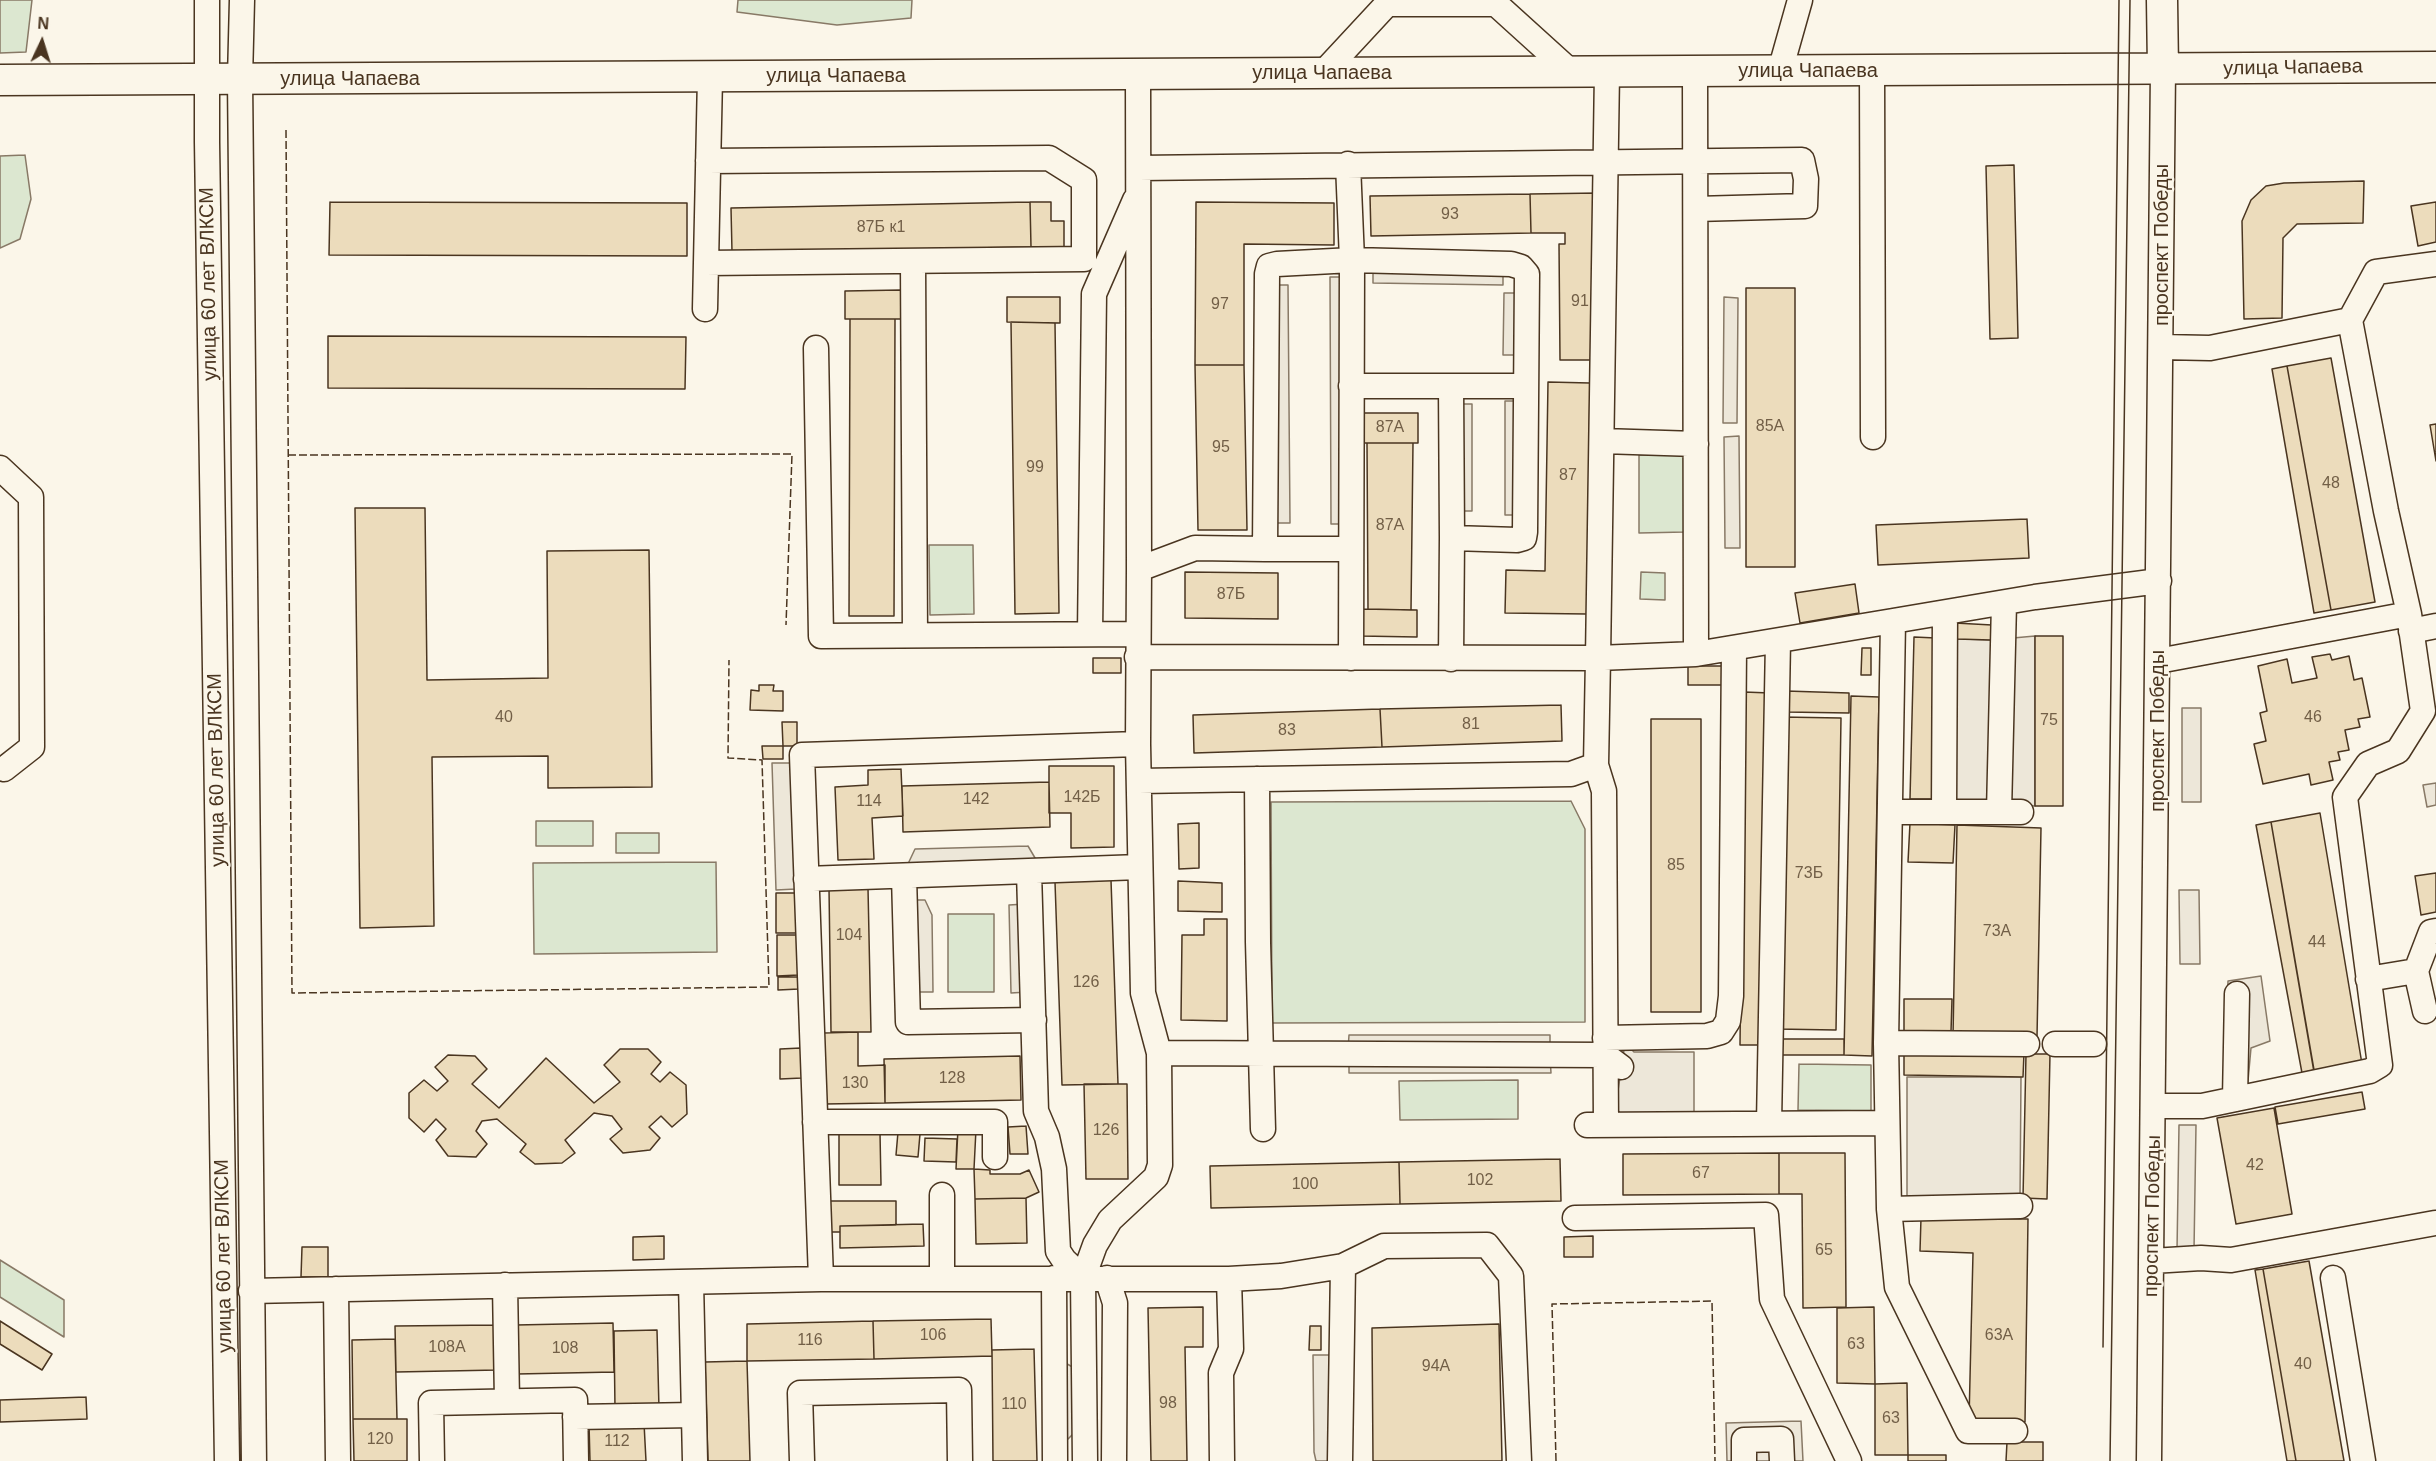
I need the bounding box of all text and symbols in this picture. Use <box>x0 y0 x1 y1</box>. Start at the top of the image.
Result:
north arrow <box>12 12 72 72</box>
text: N <box>37 15 50 32</box>
street label: улица Чапаева <box>2223 55 2363 81</box>
street label: улица Чапаева <box>1738 59 1878 83</box>
street label: улица Чапаева <box>1252 61 1392 85</box>
street label: улица Чапаева <box>766 64 906 88</box>
street label: улица Чапаева <box>280 67 420 91</box>
street label: проспект Победы <box>2150 164 2174 326</box>
street label: улица 60 лет ВЛКСМ <box>195 187 223 381</box>
house number: 93 <box>1441 205 1459 225</box>
house number: 87Б к1 <box>857 218 905 238</box>
house number: 91 <box>1571 292 1589 312</box>
house number: 97 <box>1211 295 1229 315</box>
house number: 85А <box>1756 417 1784 437</box>
house number: 87А <box>1376 418 1404 438</box>
house number: 95 <box>1212 438 1230 458</box>
house number: 99 <box>1026 458 1044 478</box>
house number: 87 <box>1559 466 1577 486</box>
house number: 48 <box>2322 474 2340 494</box>
house number: 87А <box>1376 516 1404 536</box>
house number: 87Б <box>1217 585 1245 605</box>
street label: проспект Победы <box>2146 650 2170 812</box>
street label: улица 60 лет ВЛКСМ <box>203 673 231 867</box>
house number: 40 <box>495 708 513 728</box>
house number: 46 <box>2304 708 2322 728</box>
house number: 75 <box>2040 711 2058 731</box>
house number: 81 <box>1462 715 1480 735</box>
house number: 83 <box>1278 721 1296 741</box>
house number: 142Б <box>1063 788 1101 808</box>
house number: 142 <box>963 790 989 810</box>
house number: 114 <box>856 792 882 812</box>
house number: 85 <box>1667 856 1685 876</box>
house number: 73Б <box>1795 864 1823 884</box>
house number: 73А <box>1983 922 2011 942</box>
house number: 104 <box>836 926 862 946</box>
house number: 44 <box>2308 933 2326 953</box>
house number: 126 <box>1073 973 1099 993</box>
house number: 128 <box>939 1069 965 1089</box>
house number: 130 <box>842 1074 868 1094</box>
house number: 126 <box>1093 1121 1119 1141</box>
street label: проспект Победы <box>2140 1135 2166 1297</box>
house number: 42 <box>2246 1156 2264 1176</box>
street label: улица 60 лет ВЛКСМ <box>210 1159 238 1353</box>
house number: 67 <box>1692 1164 1710 1184</box>
house number: 102 <box>1467 1171 1493 1191</box>
house number: 100 <box>1292 1175 1318 1195</box>
house number: 65 <box>1815 1241 1833 1261</box>
house number: 106 <box>920 1326 946 1346</box>
house number: 63А <box>1985 1326 2013 1346</box>
house number: 116 <box>797 1331 823 1351</box>
house number: 63 <box>1847 1335 1865 1355</box>
house number: 108А <box>428 1338 466 1358</box>
house number: 108 <box>552 1339 578 1359</box>
house number: 40 <box>2294 1355 2312 1375</box>
house number: 94А <box>1422 1357 1450 1377</box>
house number: 98 <box>1159 1394 1177 1414</box>
house number: 110 <box>1001 1395 1027 1415</box>
house number: 63 <box>1882 1409 1900 1429</box>
house number: 120 <box>367 1430 393 1450</box>
house number: 112 <box>604 1432 630 1452</box>

